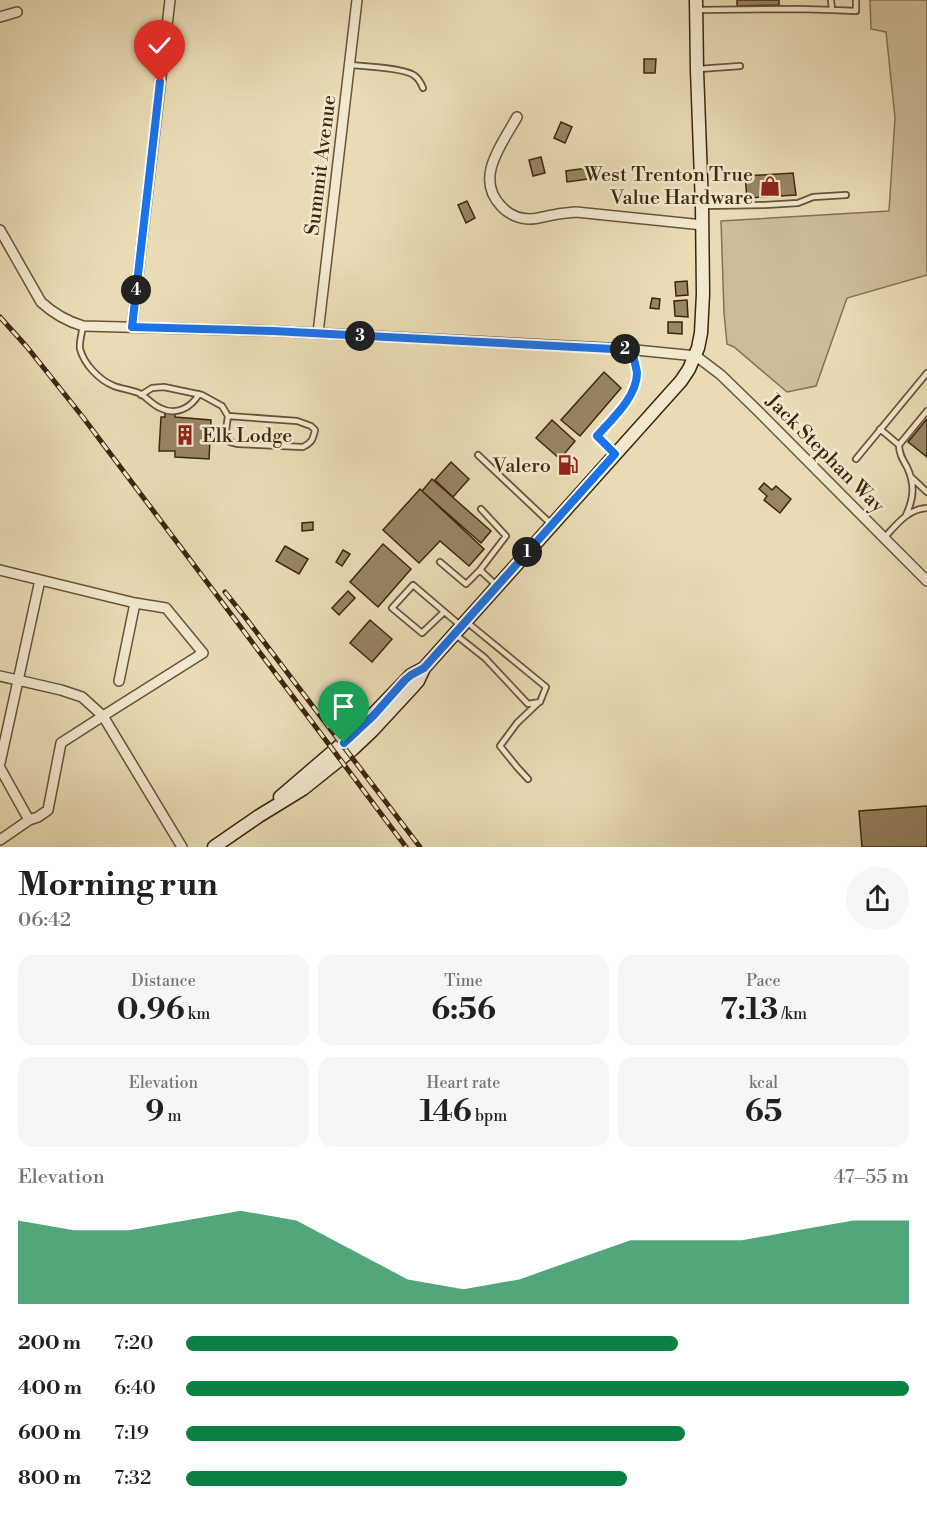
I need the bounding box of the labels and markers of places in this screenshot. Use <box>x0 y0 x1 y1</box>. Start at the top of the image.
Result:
pin <box>134 20 185 82</box>
place label: West Trenton True Value Hardware <box>583 163 753 211</box>
shop icon: West Trenton True Value Hardware <box>758 174 782 198</box>
pin: 4 <box>121 275 151 305</box>
pin: 3 <box>345 321 375 351</box>
pin: 2 <box>610 334 640 364</box>
building icon: Elk Lodge <box>173 423 197 447</box>
place label: Elk Lodge <box>202 424 292 449</box>
fuel station icon: Valero <box>556 453 580 477</box>
place label: Valero <box>492 454 551 479</box>
pin: 1 <box>512 537 542 567</box>
pin <box>318 681 369 743</box>

